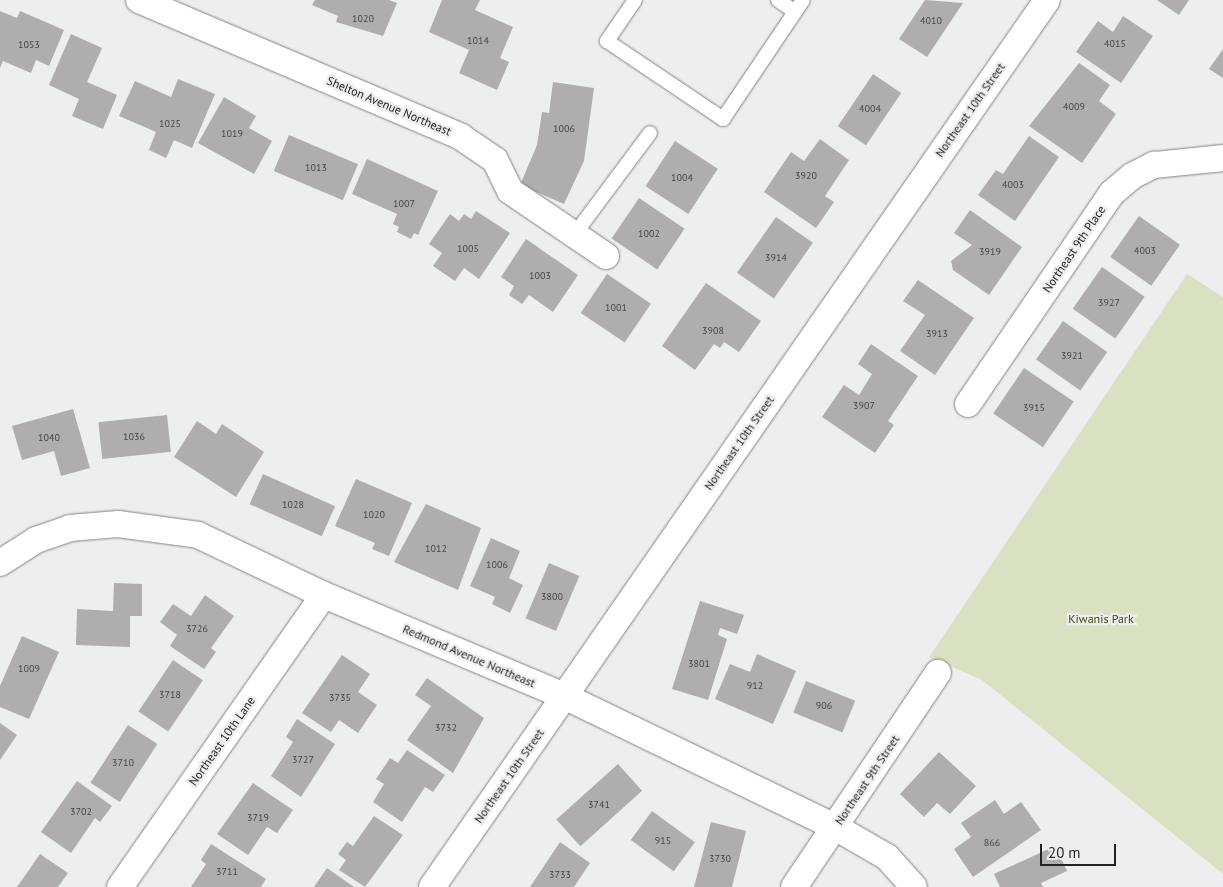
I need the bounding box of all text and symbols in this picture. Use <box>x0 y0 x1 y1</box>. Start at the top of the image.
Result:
house number: 1020 <box>352 13 374 25</box>
house number: 4010 <box>920 15 942 27</box>
house number: 1014 <box>467 35 489 47</box>
house number: 4015 <box>1104 38 1126 50</box>
house number: 1053 <box>18 39 40 51</box>
street label: Northeast 10th Street <box>932 60 1008 160</box>
street label: Shelton Avenue Northeast <box>324 73 454 139</box>
house number: 4009 <box>1063 101 1085 113</box>
house number: 4004 <box>859 103 881 115</box>
house number: 1025 <box>159 118 181 130</box>
house number: 1006 <box>553 123 575 135</box>
house number: 1019 <box>221 128 243 140</box>
house number: 1013 <box>305 162 327 174</box>
house number: 3920 <box>795 170 817 182</box>
house number: 1004 <box>671 172 693 184</box>
house number: 4003 <box>1002 179 1024 191</box>
house number: 1007 <box>393 198 415 210</box>
street label: Northeast 9th Place <box>1040 203 1108 295</box>
house number: 1002 <box>638 228 660 240</box>
house number: 1005 <box>457 243 479 255</box>
house number: 4003 <box>1134 245 1156 257</box>
house number: 3919 <box>979 246 1001 258</box>
house number: 3914 <box>765 252 787 264</box>
house number: 1003 <box>529 270 551 282</box>
house number: 3927 <box>1098 297 1120 309</box>
house number: 1001 <box>605 302 627 314</box>
house number: 3908 <box>702 325 724 337</box>
house number: 3913 <box>926 328 948 340</box>
house number: 3921 <box>1061 350 1083 362</box>
street label: Northeast 10th Street <box>701 393 777 493</box>
house number: 3907 <box>853 400 875 412</box>
house number: 3915 <box>1023 402 1045 414</box>
house number: 1036 <box>123 431 145 443</box>
house number: 1040 <box>38 432 60 444</box>
house number: 1028 <box>282 499 304 511</box>
house number: 1020 <box>363 509 385 521</box>
house number: 1012 <box>425 543 447 555</box>
house number: 1006 <box>486 559 508 571</box>
house number: 3800 <box>541 591 563 603</box>
park label: Kiwanis Park <box>1068 612 1134 626</box>
street label: Redmond Avenue Northeast <box>400 621 538 691</box>
house number: 3726 <box>186 623 208 635</box>
house number: 3801 <box>688 658 710 670</box>
house number: 1009 <box>18 663 40 675</box>
house number: 912 <box>747 680 763 692</box>
house number: 3718 <box>159 689 181 701</box>
house number: 3735 <box>329 692 351 704</box>
street label: Northeast 10th Lane <box>186 694 258 788</box>
house number: 906 <box>816 700 832 712</box>
house number: 3732 <box>435 722 457 734</box>
street label: Northeast 10th Street <box>471 726 547 826</box>
street label: Northeast 9th Street <box>832 732 902 828</box>
house number: 3727 <box>292 754 314 766</box>
house number: 3710 <box>112 757 134 769</box>
house number: 3741 <box>588 799 610 811</box>
house number: 3702 <box>70 806 92 818</box>
house number: 3719 <box>247 812 269 824</box>
scale bar <box>1043 834 1119 866</box>
house number: 915 <box>655 835 671 847</box>
house number: 866 <box>984 837 1000 849</box>
text: 20 m <box>1048 843 1081 862</box>
house number: 3730 <box>709 853 731 865</box>
house number: 3711 <box>216 866 238 878</box>
house number: 3733 <box>549 869 571 881</box>

